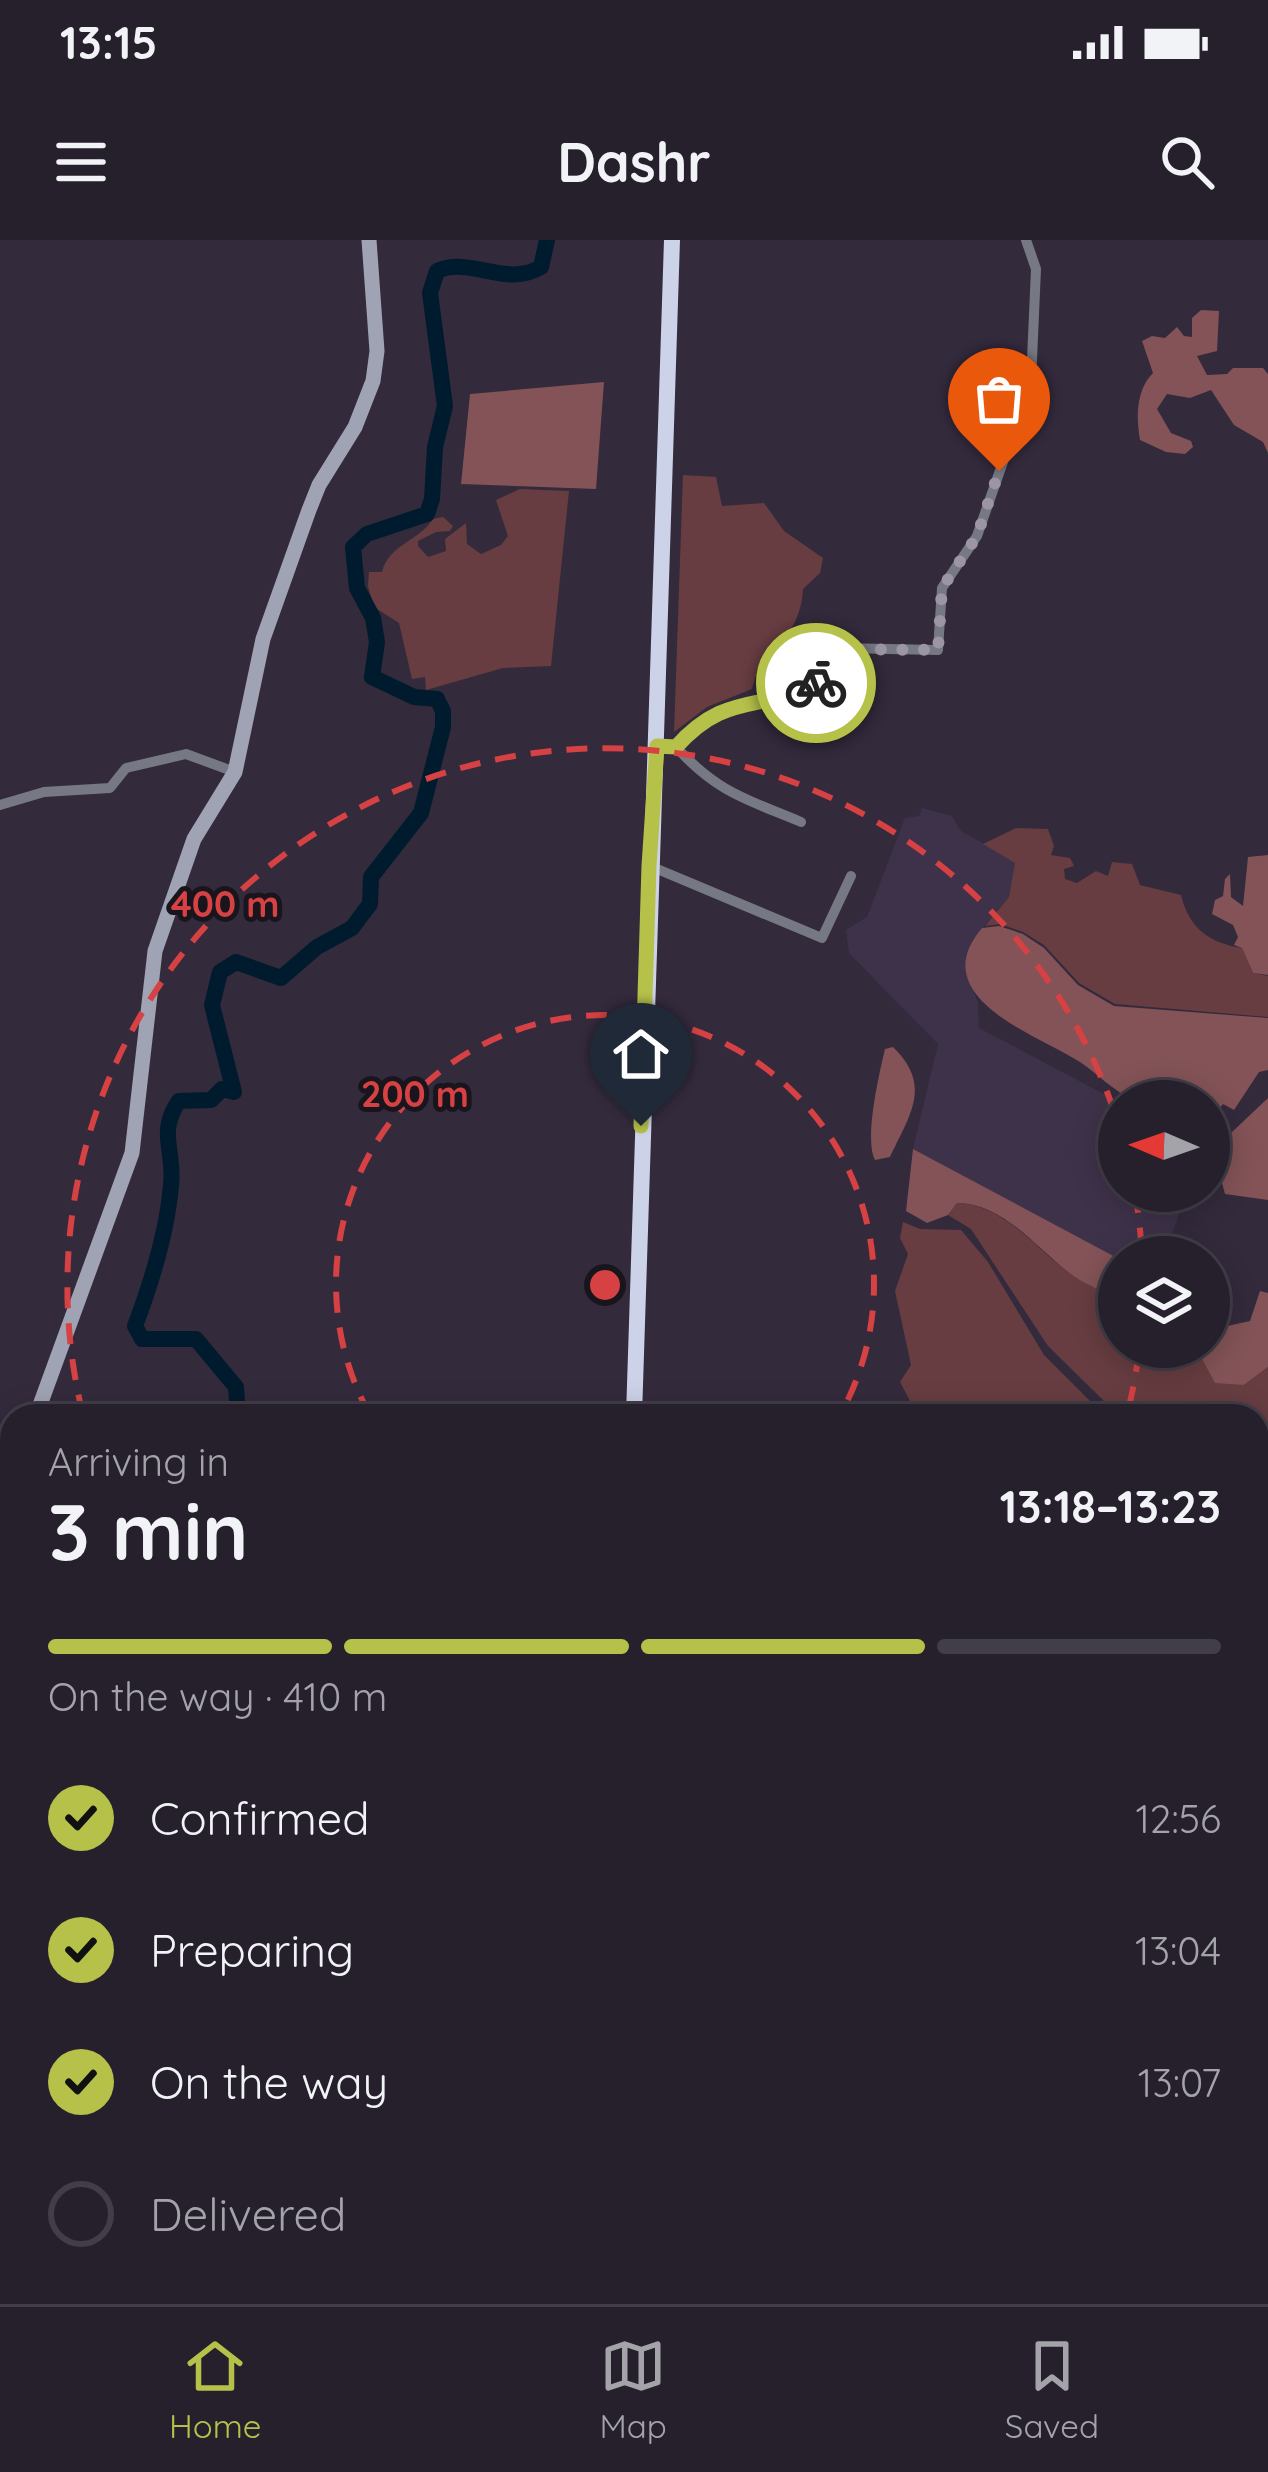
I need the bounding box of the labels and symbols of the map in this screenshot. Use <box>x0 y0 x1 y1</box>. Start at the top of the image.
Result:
pin <box>948 348 1050 471</box>
courier <box>756 623 876 743</box>
text: 400 m <box>171 881 279 926</box>
pin <box>590 1003 692 1126</box>
text: 200 m <box>361 1071 469 1116</box>
north arrow <box>1098 1080 1230 1212</box>
centre of rings <box>584 1264 626 1306</box>

